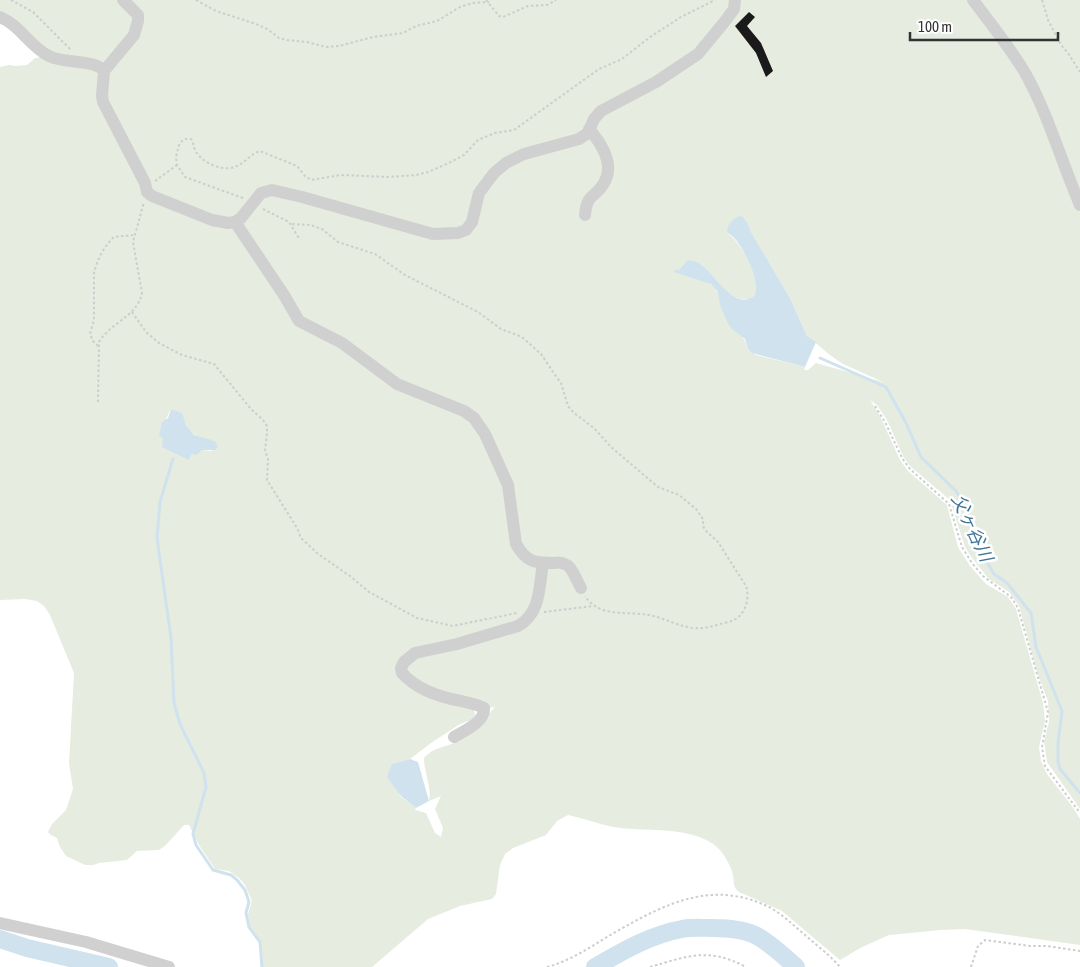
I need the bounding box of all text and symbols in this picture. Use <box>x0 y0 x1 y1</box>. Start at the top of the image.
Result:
scale bar <box>910 10 1058 42</box>
text: 100 m <box>918 18 952 35</box>
water label: 父ヶ谷川 <box>948 491 998 567</box>

